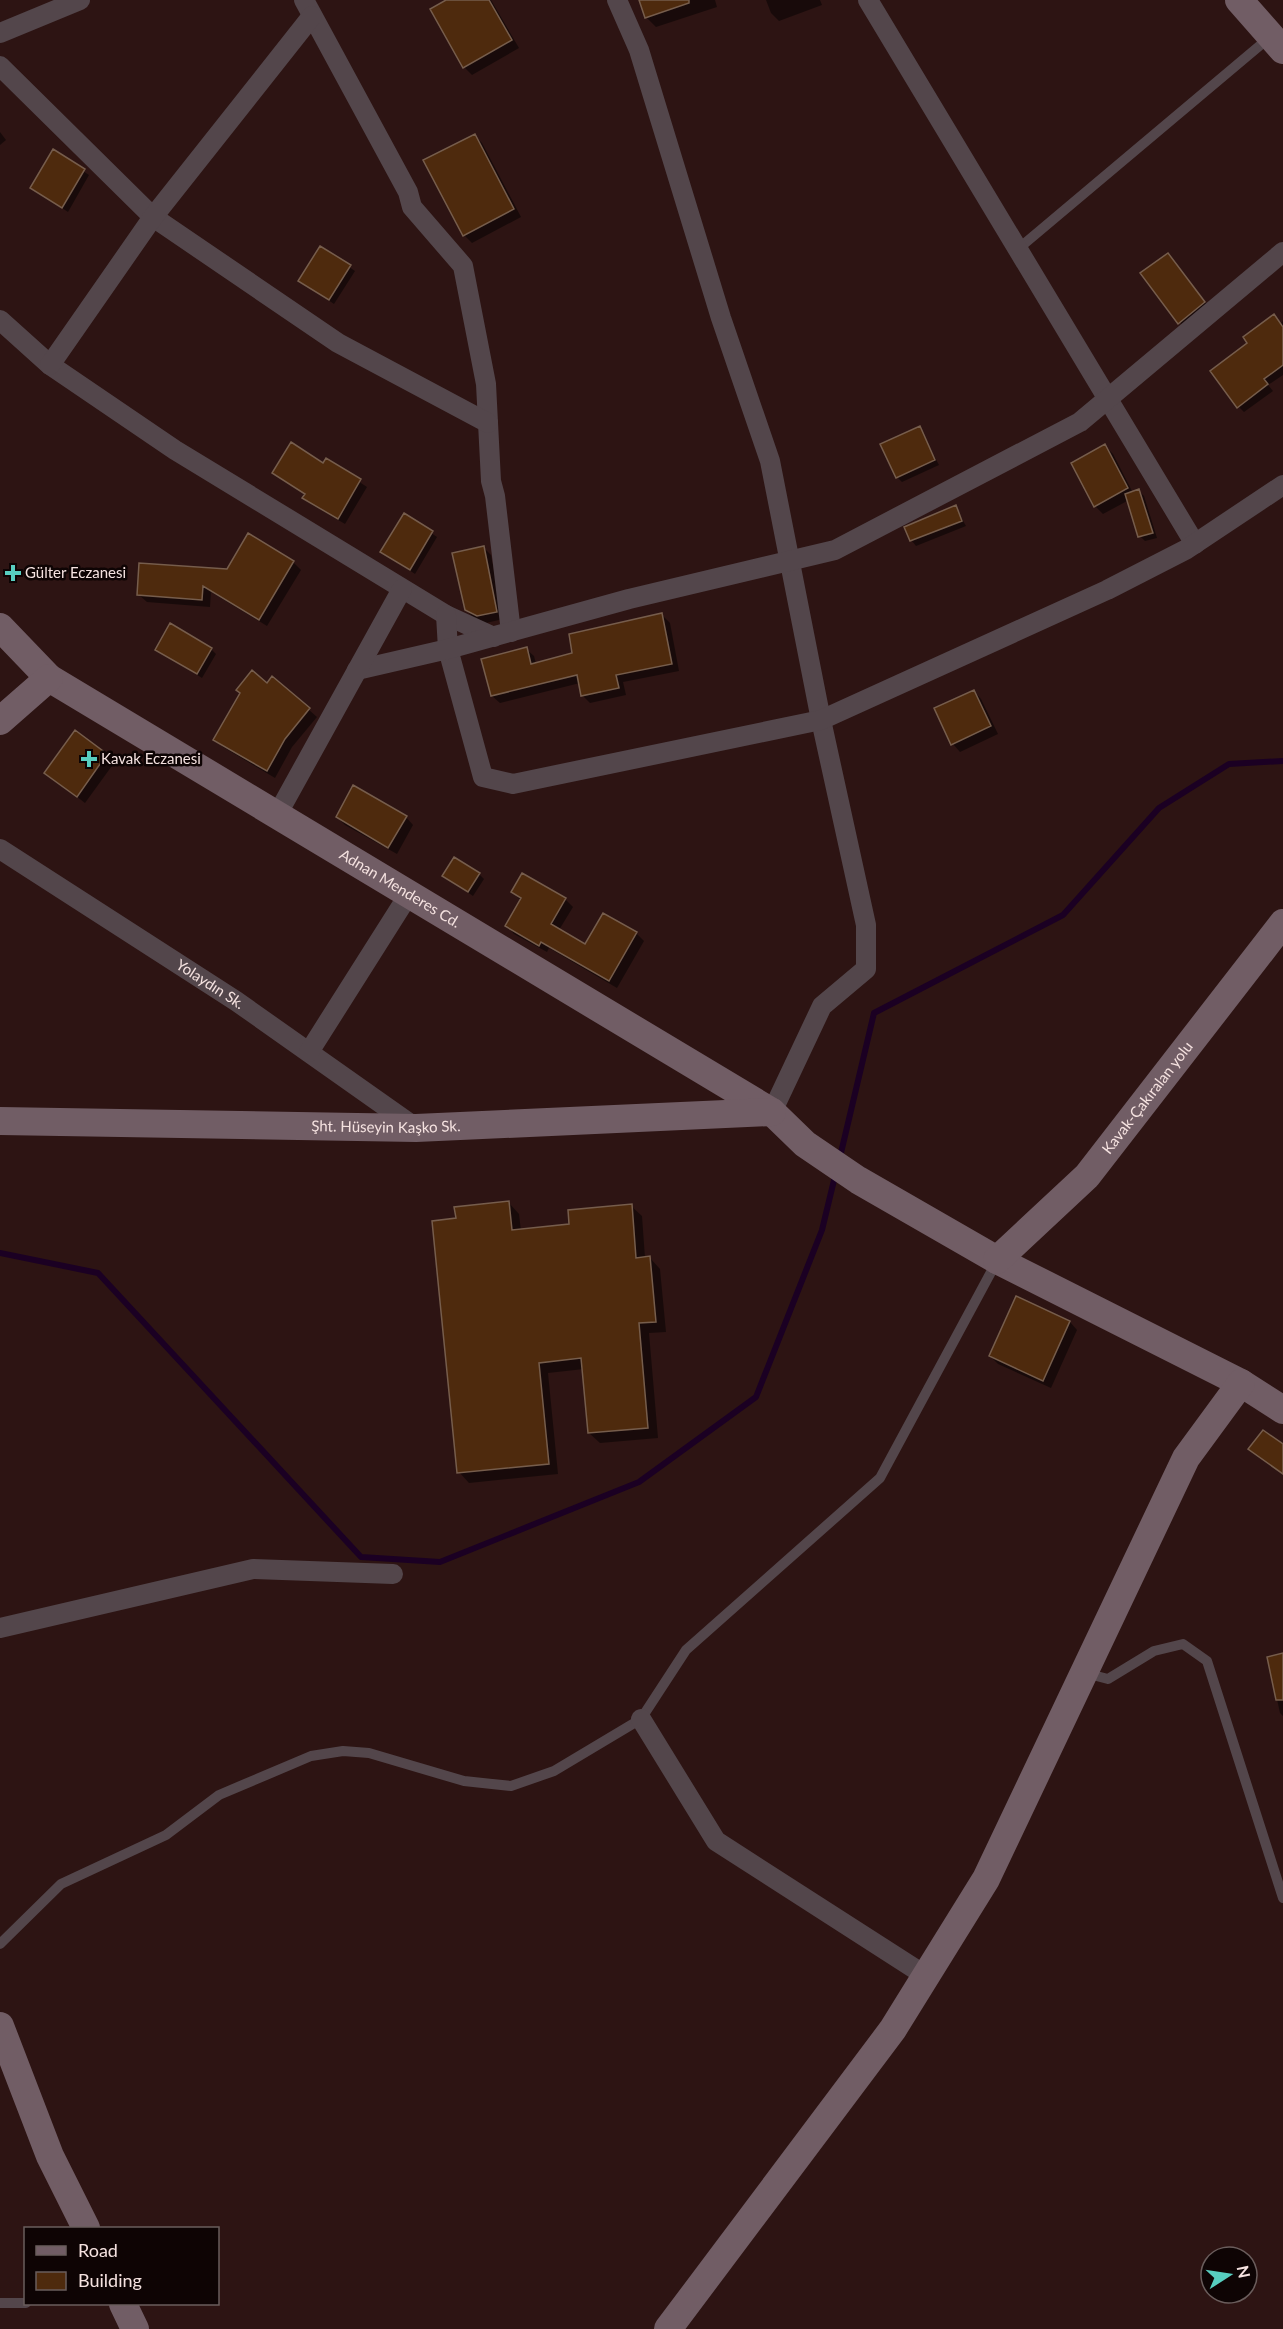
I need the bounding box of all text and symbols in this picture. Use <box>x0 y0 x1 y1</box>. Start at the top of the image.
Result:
place label: Gülter Eczanesi <box>25 563 126 581</box>
marker: Gülter Eczanesi <box>6 566 20 580</box>
place label: Kavak Eczanesi <box>101 749 201 767</box>
marker: Kavak Eczanesi <box>82 752 96 766</box>
street label: Adnan Menderes Cd. <box>337 845 464 931</box>
street label: Yolaydın Sk. <box>173 955 249 1012</box>
street label: Kavak-Çakıralan yolu <box>1098 1037 1196 1157</box>
street label: Şht. Hüseyin Kaşko Sk. <box>311 1116 461 1136</box>
legend <box>24 2227 219 2305</box>
text: Road <box>78 2239 118 2261</box>
north arrow <box>1199 2245 1259 2305</box>
text: N <box>1234 2264 1255 2280</box>
text: Building <box>78 2269 142 2291</box>

